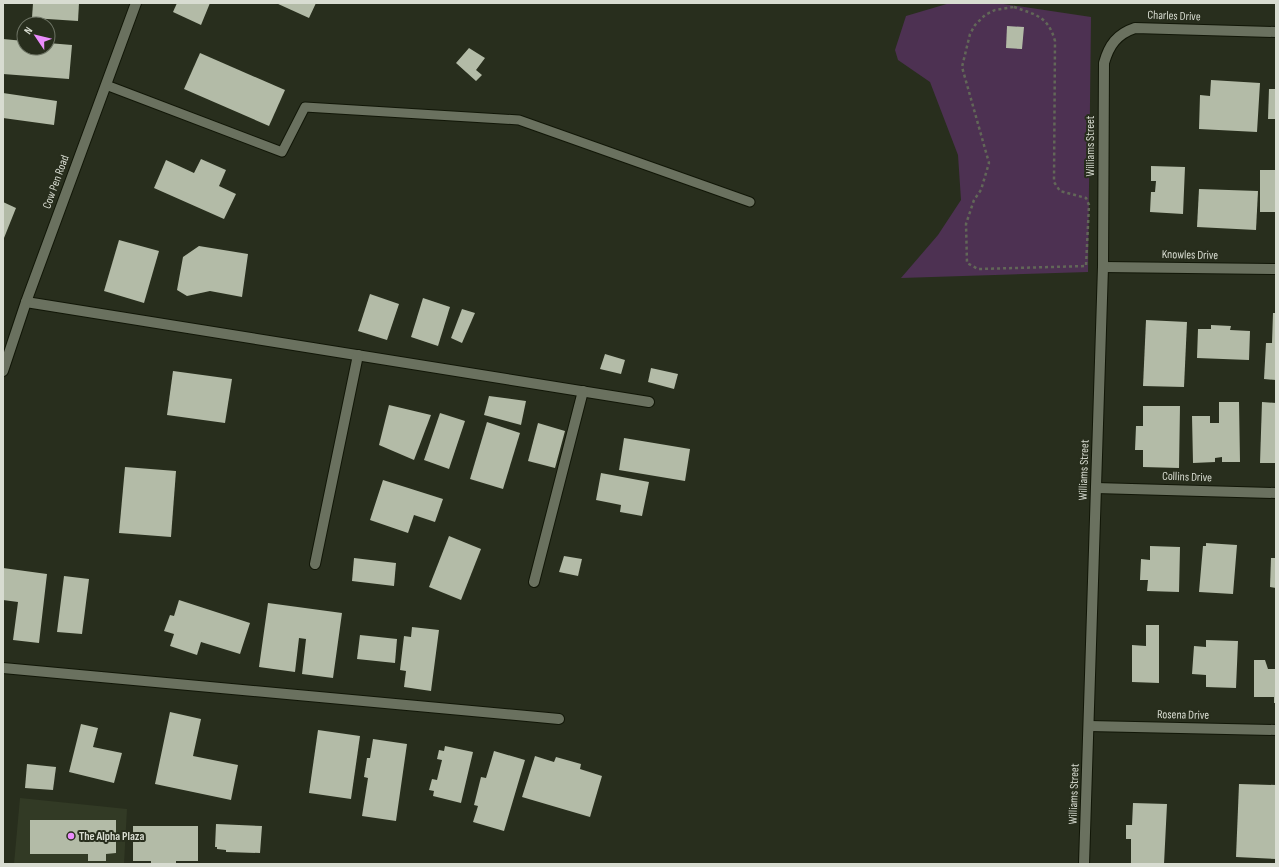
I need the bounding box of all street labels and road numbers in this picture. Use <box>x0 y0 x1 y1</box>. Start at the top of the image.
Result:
street label: Charles Drive <box>1147 8 1201 24</box>
street label: Williams Street <box>1083 115 1098 176</box>
street label: Cow Pen Road <box>39 153 73 211</box>
street label: Knowles Drive <box>1162 247 1218 263</box>
street label: Williams Street <box>1075 439 1093 501</box>
street label: Collins Drive <box>1162 469 1212 485</box>
street label: Rosena Drive <box>1157 707 1209 723</box>
street label: Williams Street <box>1065 763 1083 825</box>

